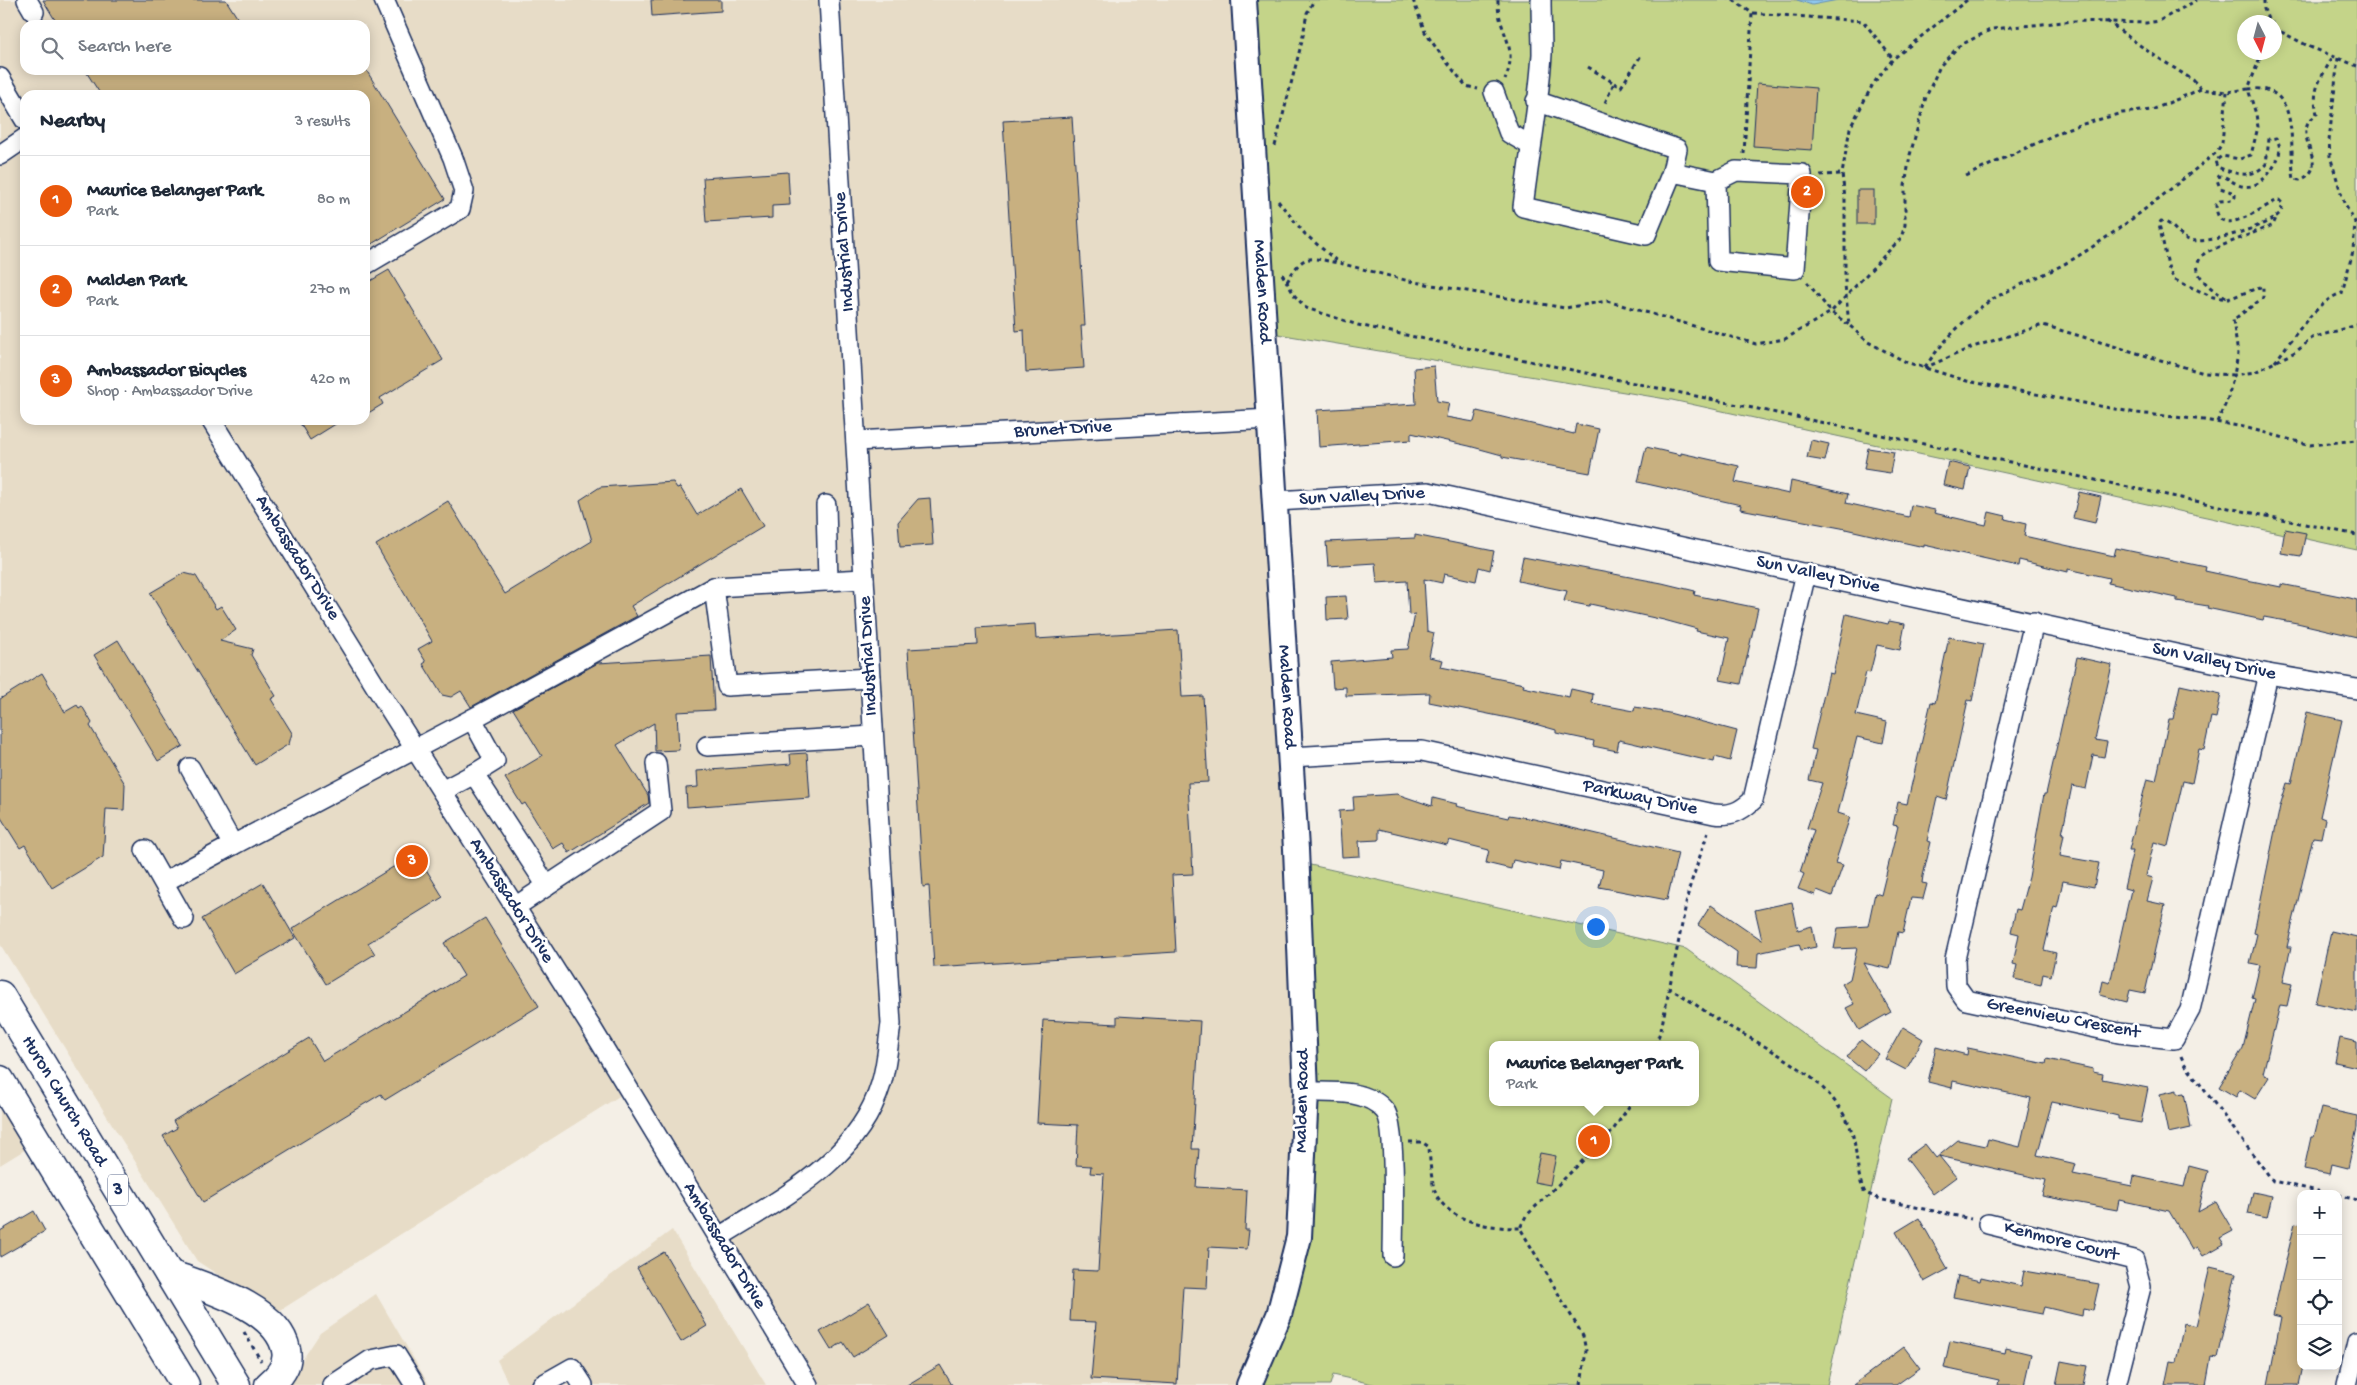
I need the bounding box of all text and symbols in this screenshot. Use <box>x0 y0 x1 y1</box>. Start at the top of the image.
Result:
north arrow <box>2237 15 2282 60</box>
search box <box>20 20 370 75</box>
icon: search <box>38 34 66 62</box>
text: Search here <box>78 36 172 59</box>
text: Nearby <box>40 110 105 135</box>
text: 3 results <box>295 113 350 132</box>
pin: 2 <box>1791 173 1823 211</box>
text: Maurice Belanger Park <box>87 180 263 203</box>
text: 1 <box>53 191 59 210</box>
text: 80 m <box>317 191 350 210</box>
street label: Industrial Drive <box>829 191 861 313</box>
text: Park <box>87 203 118 222</box>
street label: Malden Road <box>1247 239 1277 346</box>
text: Malden Park <box>87 270 186 293</box>
text: 2 <box>52 281 60 300</box>
text: 270 m <box>310 281 350 300</box>
text: Park <box>87 293 118 312</box>
text: Ambassador Bicycles <box>87 360 246 383</box>
text: 3 <box>52 371 60 390</box>
text: 420 m <box>310 371 350 390</box>
text: Shop · Ambassador Drive <box>87 383 253 402</box>
street label: Brunet Drive <box>1013 416 1113 444</box>
street label: Sun Valley Drive <box>1299 482 1426 512</box>
street label: Ambassador Drive <box>249 491 345 625</box>
street label: Sun Valley Drive <box>1754 551 1882 599</box>
street label: Industrial Drive <box>854 595 884 716</box>
street label: Sun Valley Drive <box>2150 638 2278 686</box>
street label: Malden Road <box>1272 644 1301 751</box>
street label: Parkway Drive <box>1580 774 1700 821</box>
street label: Ambassador Drive <box>463 834 559 968</box>
pin: 3 <box>396 842 428 880</box>
your location <box>1583 914 1609 940</box>
street label: Greenview Crescent <box>1984 993 2144 1046</box>
street label: Huron Church Road <box>16 1031 114 1172</box>
popup <box>1489 1041 1699 1106</box>
street label: Malden Road <box>1291 1047 1315 1153</box>
text: Maurice Belanger Park <box>1506 1053 1682 1076</box>
text: Park <box>1506 1076 1537 1095</box>
pin: 1 <box>1578 1122 1610 1160</box>
road number: 3 <box>108 1174 128 1206</box>
street label: Ambassador Drive <box>677 1179 771 1314</box>
map controls <box>2297 1190 2342 1370</box>
button: + <box>2297 1190 2342 1235</box>
street label: Kenmore Court <box>2001 1217 2123 1268</box>
button: − <box>2297 1235 2342 1280</box>
button: locate <box>2297 1280 2342 1325</box>
button: layers <box>2297 1325 2342 1370</box>

